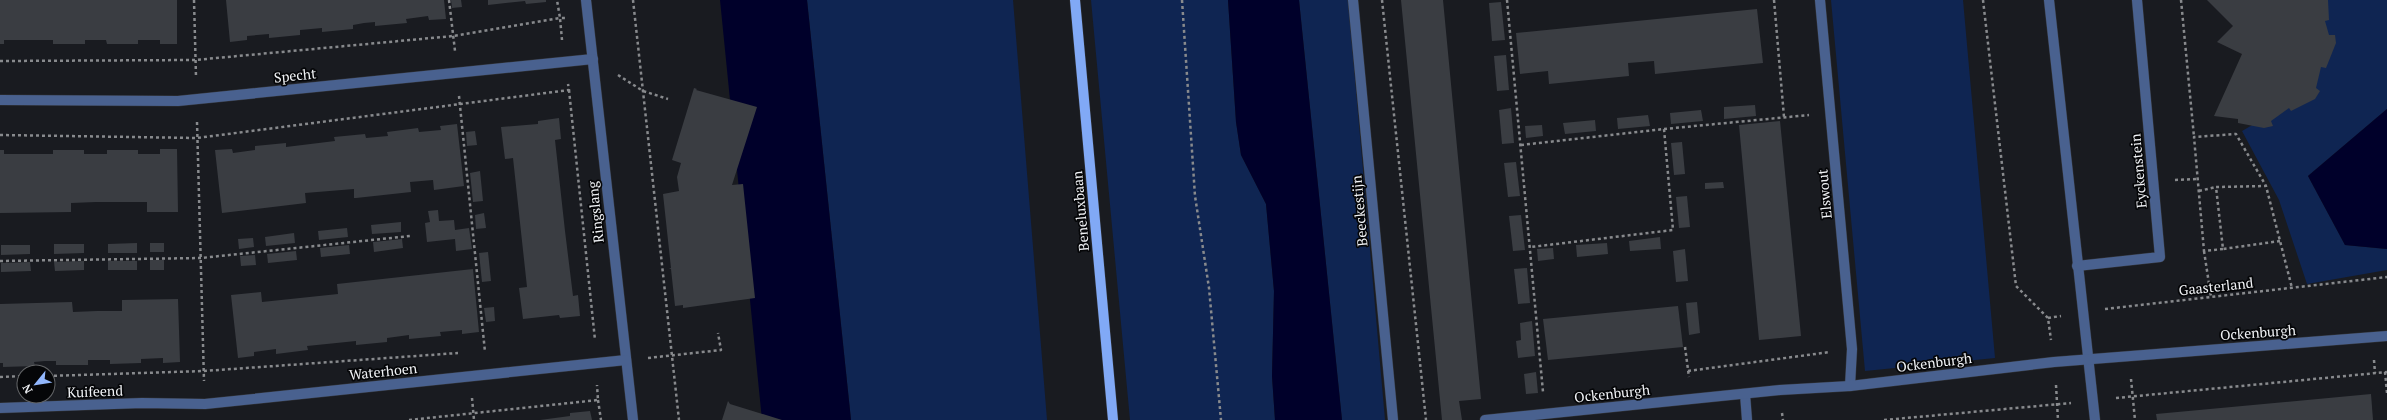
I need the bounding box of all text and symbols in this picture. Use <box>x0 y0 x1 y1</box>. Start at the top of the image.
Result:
street label: Specht <box>273 63 318 87</box>
street label: Eyckenstein <box>2125 132 2151 209</box>
street label: Elswout <box>1812 168 1836 219</box>
street label: Beneluxbaan <box>1067 169 1093 252</box>
street label: Beeckestijn <box>1346 174 1372 247</box>
street label: Ringslang <box>582 180 608 244</box>
street label: Gaasterland <box>2178 273 2254 299</box>
street label: Ockenburgh <box>2219 320 2297 344</box>
street label: Ockenburgh <box>1895 348 1973 376</box>
street label: Waterhoen <box>348 358 419 384</box>
north arrow <box>16 364 56 404</box>
street label: Ockenburgh <box>1573 380 1651 406</box>
text: N <box>19 381 35 396</box>
street label: Kuifeend <box>67 381 124 401</box>

